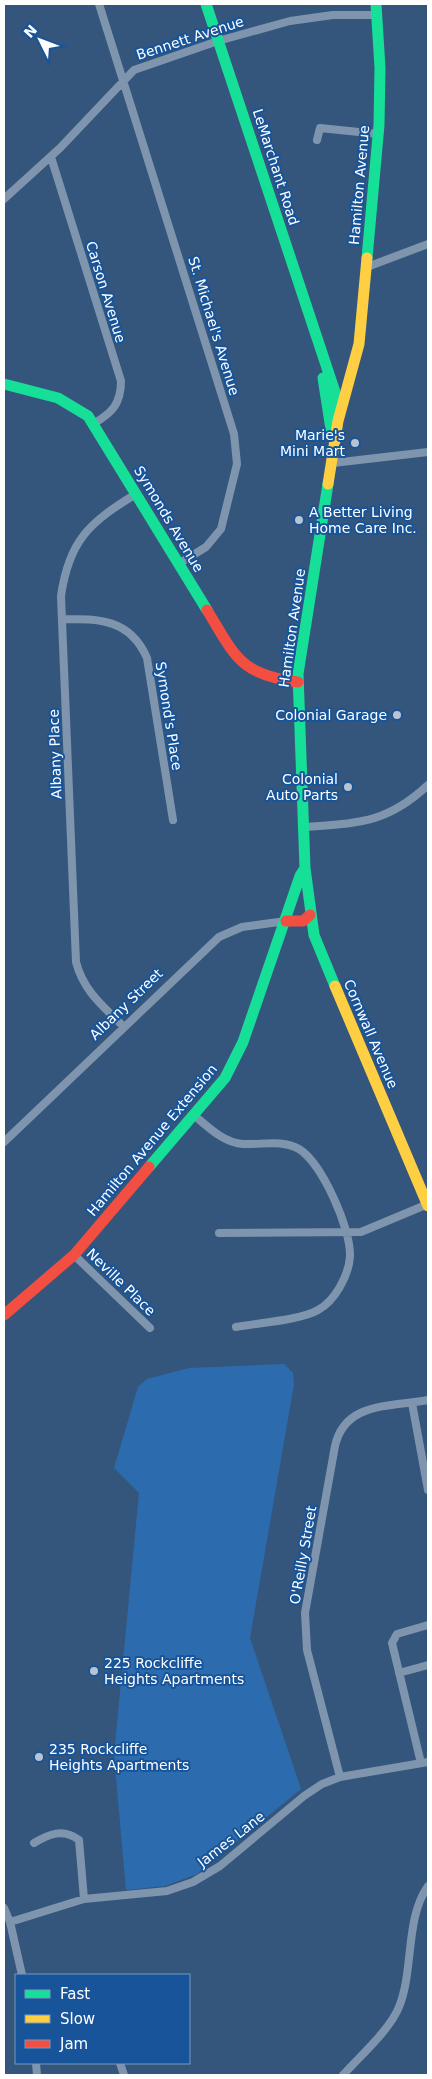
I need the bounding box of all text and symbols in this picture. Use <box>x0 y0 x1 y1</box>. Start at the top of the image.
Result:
street label: Bennett Avenue <box>134 13 246 63</box>
north arrow <box>15 15 65 65</box>
text: N <box>20 22 40 41</box>
street label: LeMarchant Road <box>250 107 302 227</box>
street label: Hamilton Avenue <box>346 125 372 245</box>
street label: Carson Avenue <box>83 239 129 345</box>
street label: St. Michael's Avenue <box>185 255 243 397</box>
place label: Marie's Mini Mart <box>280 427 346 459</box>
marker: Marie's Mini Mart <box>349 437 361 449</box>
street label: Symonds Avenue <box>131 463 207 575</box>
place label: A Better Living Home Care Inc. <box>309 504 417 536</box>
marker: A Better Living Home Care Inc. <box>293 514 305 526</box>
street label: Hamilton Avenue <box>276 568 308 688</box>
street label: Symond's Place <box>152 660 186 772</box>
place label: Colonial Garage <box>275 707 387 723</box>
street label: Albany Place <box>45 709 65 799</box>
marker: Colonial Garage <box>391 709 403 721</box>
place label: Colonial Auto Parts <box>266 771 338 803</box>
marker: Colonial Auto Parts <box>342 781 354 793</box>
street label: Albany Street <box>86 965 166 1043</box>
street label: Cornwall Avenue <box>341 977 401 1091</box>
street label: Hamilton Avenue Extension <box>84 1061 220 1219</box>
street label: Neville Place <box>83 1245 159 1319</box>
street label: O'Reilly Street <box>286 1504 320 1605</box>
place label: 225 Rockcliffe Heights Apartments <box>104 1655 244 1687</box>
marker: 225 Rockcliffe Heights Apartments <box>88 1665 100 1677</box>
place label: 235 Rockcliffe Heights Apartments <box>49 1741 189 1773</box>
marker: 235 Rockcliffe Heights Apartments <box>33 1751 45 1763</box>
street label: James Lane <box>194 1808 268 1871</box>
legend <box>15 1974 190 2064</box>
text: Fast <box>60 1985 90 2003</box>
text: Slow <box>60 2010 95 2028</box>
text: Jam <box>59 2035 88 2053</box>

